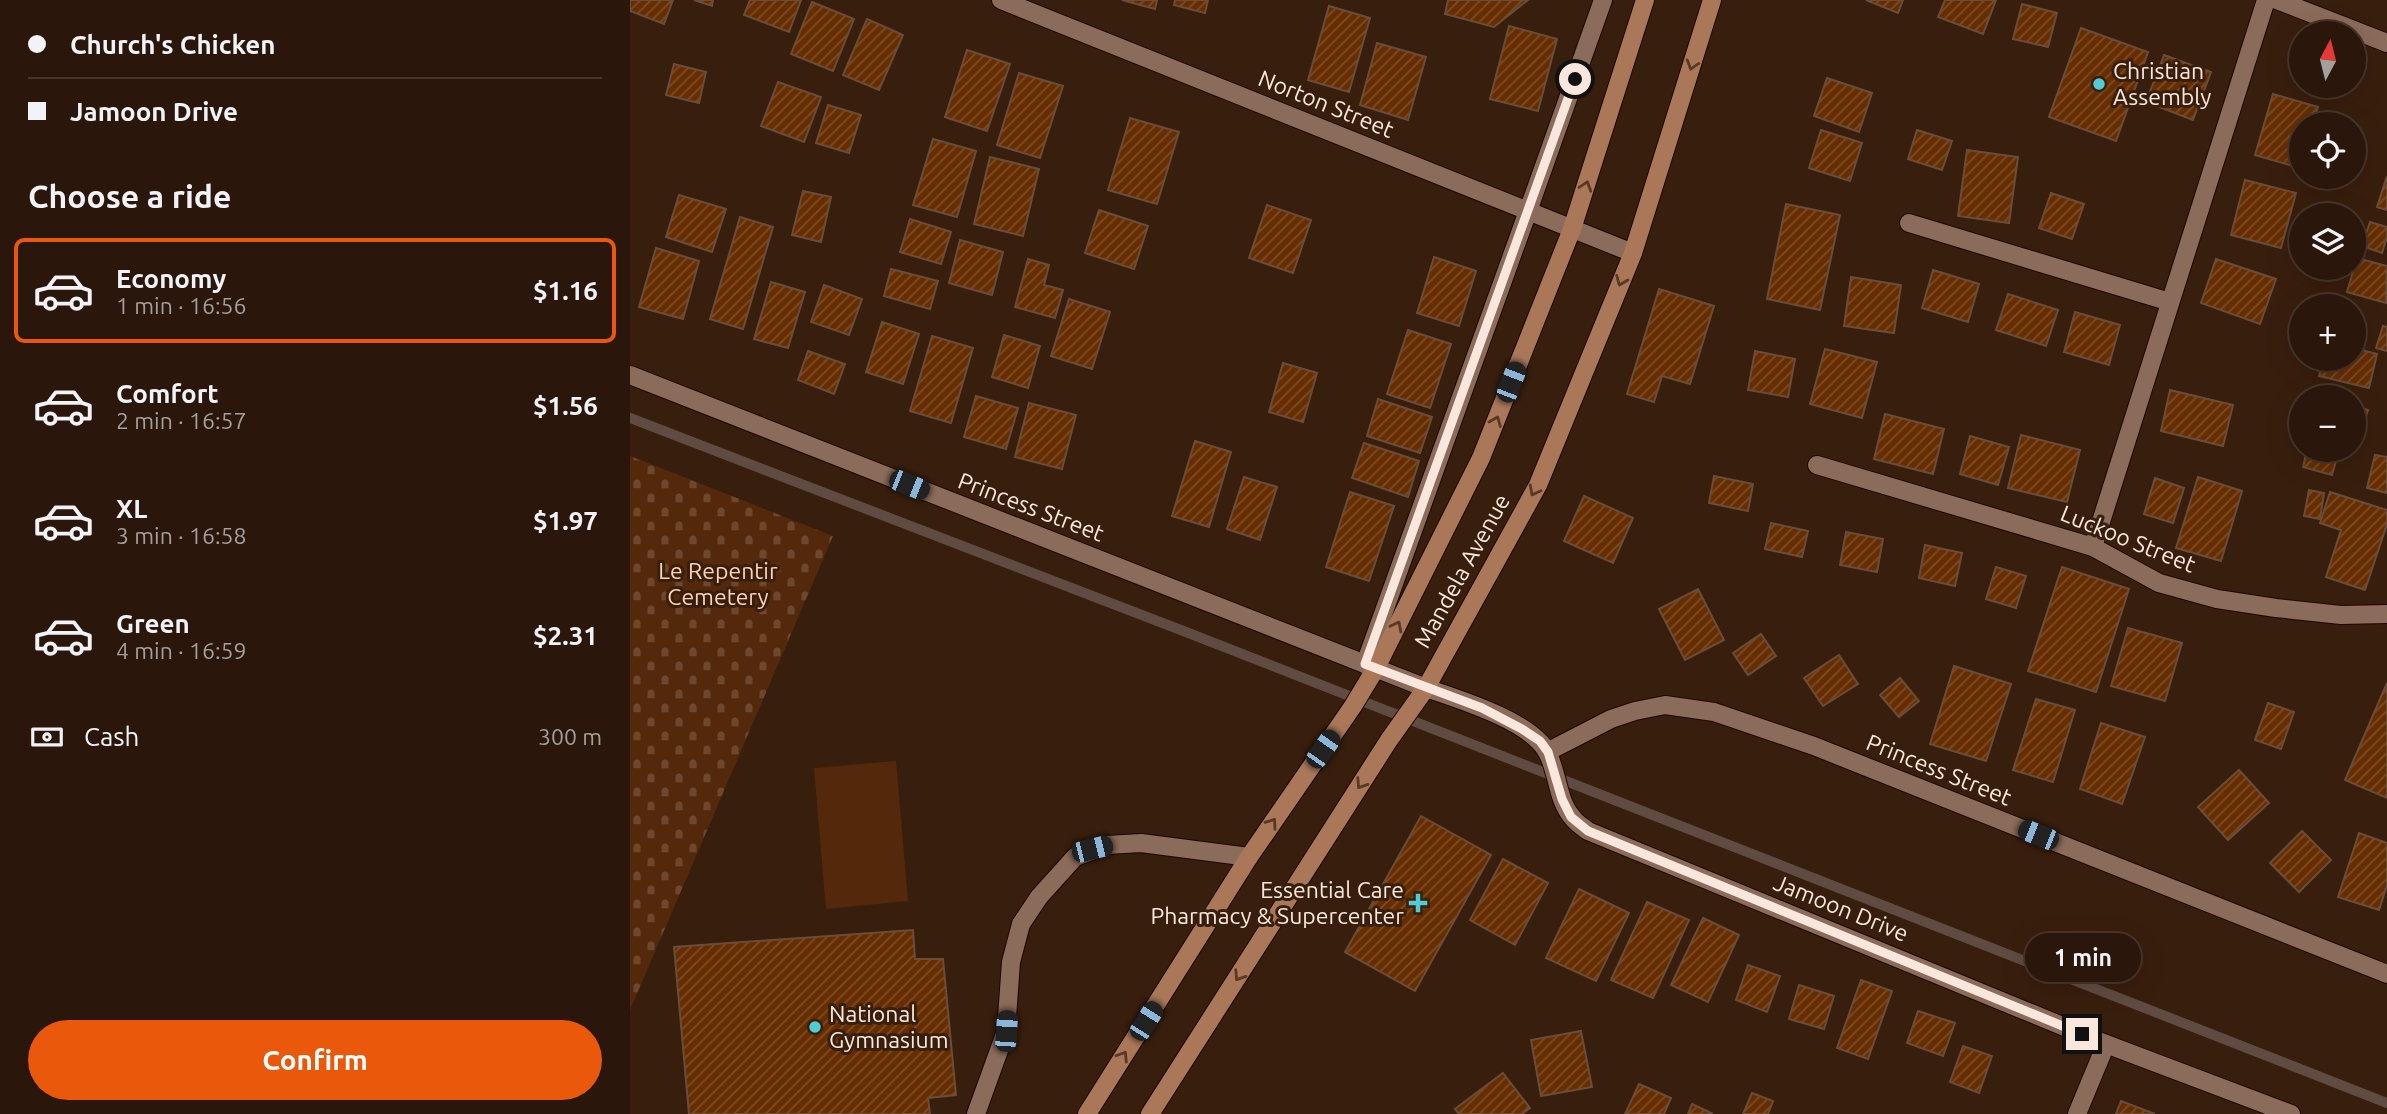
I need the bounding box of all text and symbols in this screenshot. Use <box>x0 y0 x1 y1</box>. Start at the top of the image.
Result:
north arrow <box>2289 21 2366 98</box>
map controls <box>2289 21 2366 462</box>
text: Church's Chicken <box>70 30 276 59</box>
place label: Christian Assembly <box>2113 58 2211 109</box>
one-way arrow <box>1685 59 1700 71</box>
route start <box>1559 63 1591 95</box>
street label: Norton Street <box>1255 65 1397 142</box>
marker: Christian Assembly <box>2091 76 2107 92</box>
text: Jamoon Drive <box>70 97 238 126</box>
button: locate <box>2289 112 2366 189</box>
text: Choose a ride <box>28 178 231 214</box>
one-way arrow <box>1577 180 1592 192</box>
button: layers <box>2289 203 2366 280</box>
icon: car <box>32 259 95 322</box>
text: Economy <box>116 264 226 293</box>
one-way arrow <box>1615 275 1629 287</box>
text: $1.16 <box>533 276 598 305</box>
text: 1 min · 16:56 <box>116 293 247 318</box>
button: + <box>2289 294 2366 371</box>
car <box>1494 359 1529 405</box>
icon: car <box>32 374 95 437</box>
text: Comfort <box>116 379 219 408</box>
button: − <box>2289 385 2366 462</box>
text: $1.56 <box>533 391 598 420</box>
text: 2 min · 16:57 <box>116 408 247 433</box>
one-way arrow <box>1487 416 1501 428</box>
car <box>886 467 933 503</box>
street label: Princess Street <box>955 467 1108 546</box>
one-way arrow <box>1528 484 1542 496</box>
icon: car <box>32 489 95 552</box>
street label: Mandela Avenue <box>1409 490 1514 652</box>
text: XL <box>116 494 147 523</box>
street label: Luckoo Street <box>2057 500 2199 577</box>
text: $1.97 <box>533 506 598 535</box>
text: 3 min · 16:58 <box>116 523 247 548</box>
park label: Le Repentir Cemetery <box>658 558 778 609</box>
icon: car <box>32 604 95 667</box>
text: Green <box>116 609 190 638</box>
text: $2.31 <box>533 621 598 650</box>
one-way arrow <box>1388 621 1402 633</box>
text: 4 min · 16:59 <box>116 638 247 663</box>
icon: cash <box>28 718 66 756</box>
text: Cash <box>84 722 139 751</box>
text: 300 m <box>538 724 602 749</box>
car <box>1303 726 1344 772</box>
street label: Princess Street <box>1863 729 2015 810</box>
one-way arrow <box>1357 776 1370 789</box>
car <box>2015 817 2062 853</box>
one-way arrow <box>1264 818 1276 831</box>
car <box>1070 834 1115 864</box>
street label: Jamoon Drive <box>1770 869 1912 946</box>
place label: Essential Care Pharmacy & Supercenter <box>1150 877 1404 928</box>
marker: Essential Care Pharmacy & Supercenter <box>1410 895 1426 911</box>
callout: 1 min <box>2024 932 2140 982</box>
text: 1 min <box>2054 945 2112 970</box>
one-way arrow <box>1234 968 1247 981</box>
car <box>1126 998 1167 1044</box>
place label: National Gymnasium <box>829 1001 949 1052</box>
car <box>995 1009 1018 1053</box>
route end <box>2066 1018 2098 1050</box>
marker: National Gymnasium <box>807 1019 823 1035</box>
button: Confirm <box>28 1020 602 1100</box>
one-way arrow <box>1115 1051 1128 1064</box>

